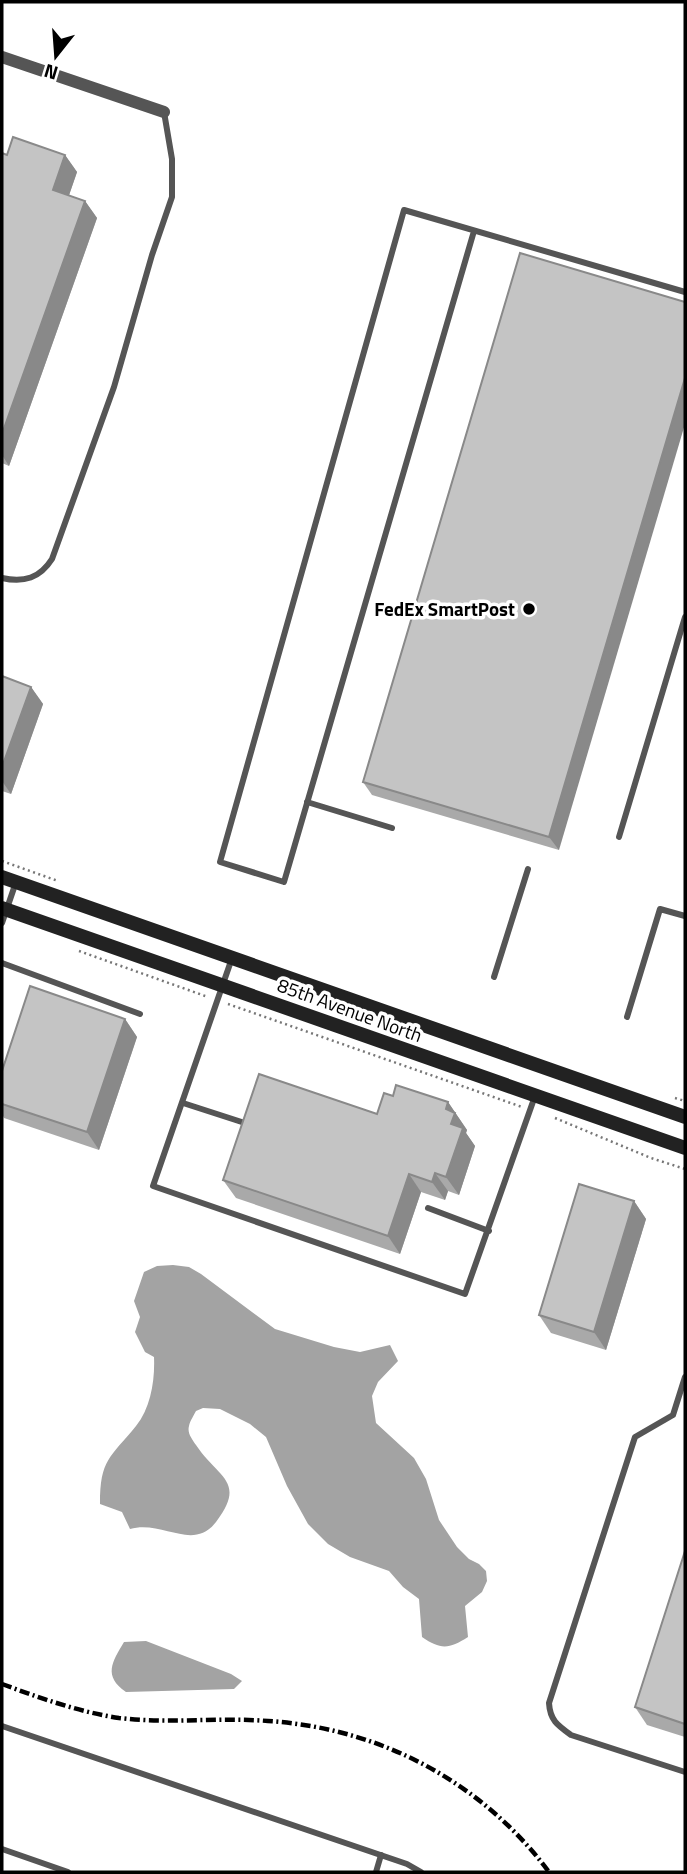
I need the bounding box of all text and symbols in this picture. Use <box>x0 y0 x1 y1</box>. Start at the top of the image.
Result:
north arrow <box>21 21 91 91</box>
text: N <box>40 57 61 89</box>
place label: FedEx SmartPost <box>374 594 515 623</box>
marker: FedEx SmartPost <box>521 601 537 617</box>
street label: 85th Avenue North <box>274 970 427 1049</box>

